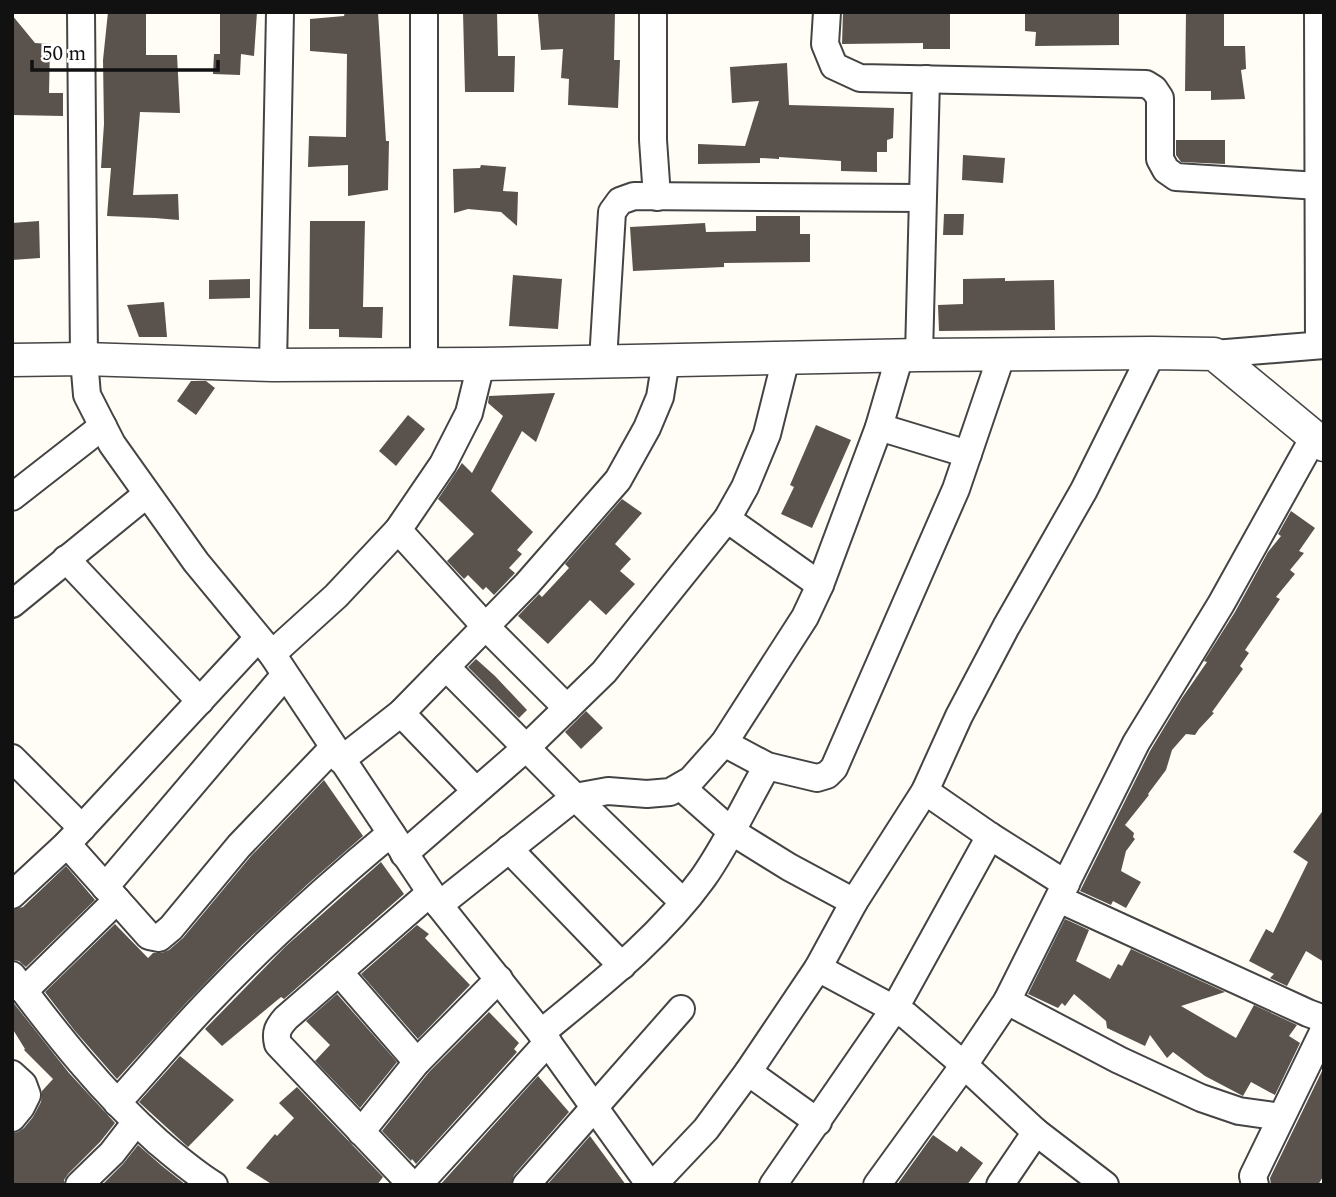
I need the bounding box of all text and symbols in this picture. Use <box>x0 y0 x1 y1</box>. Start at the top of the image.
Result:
scale bar <box>32 28 217 72</box>
text: 50 m <box>42 38 86 70</box>

